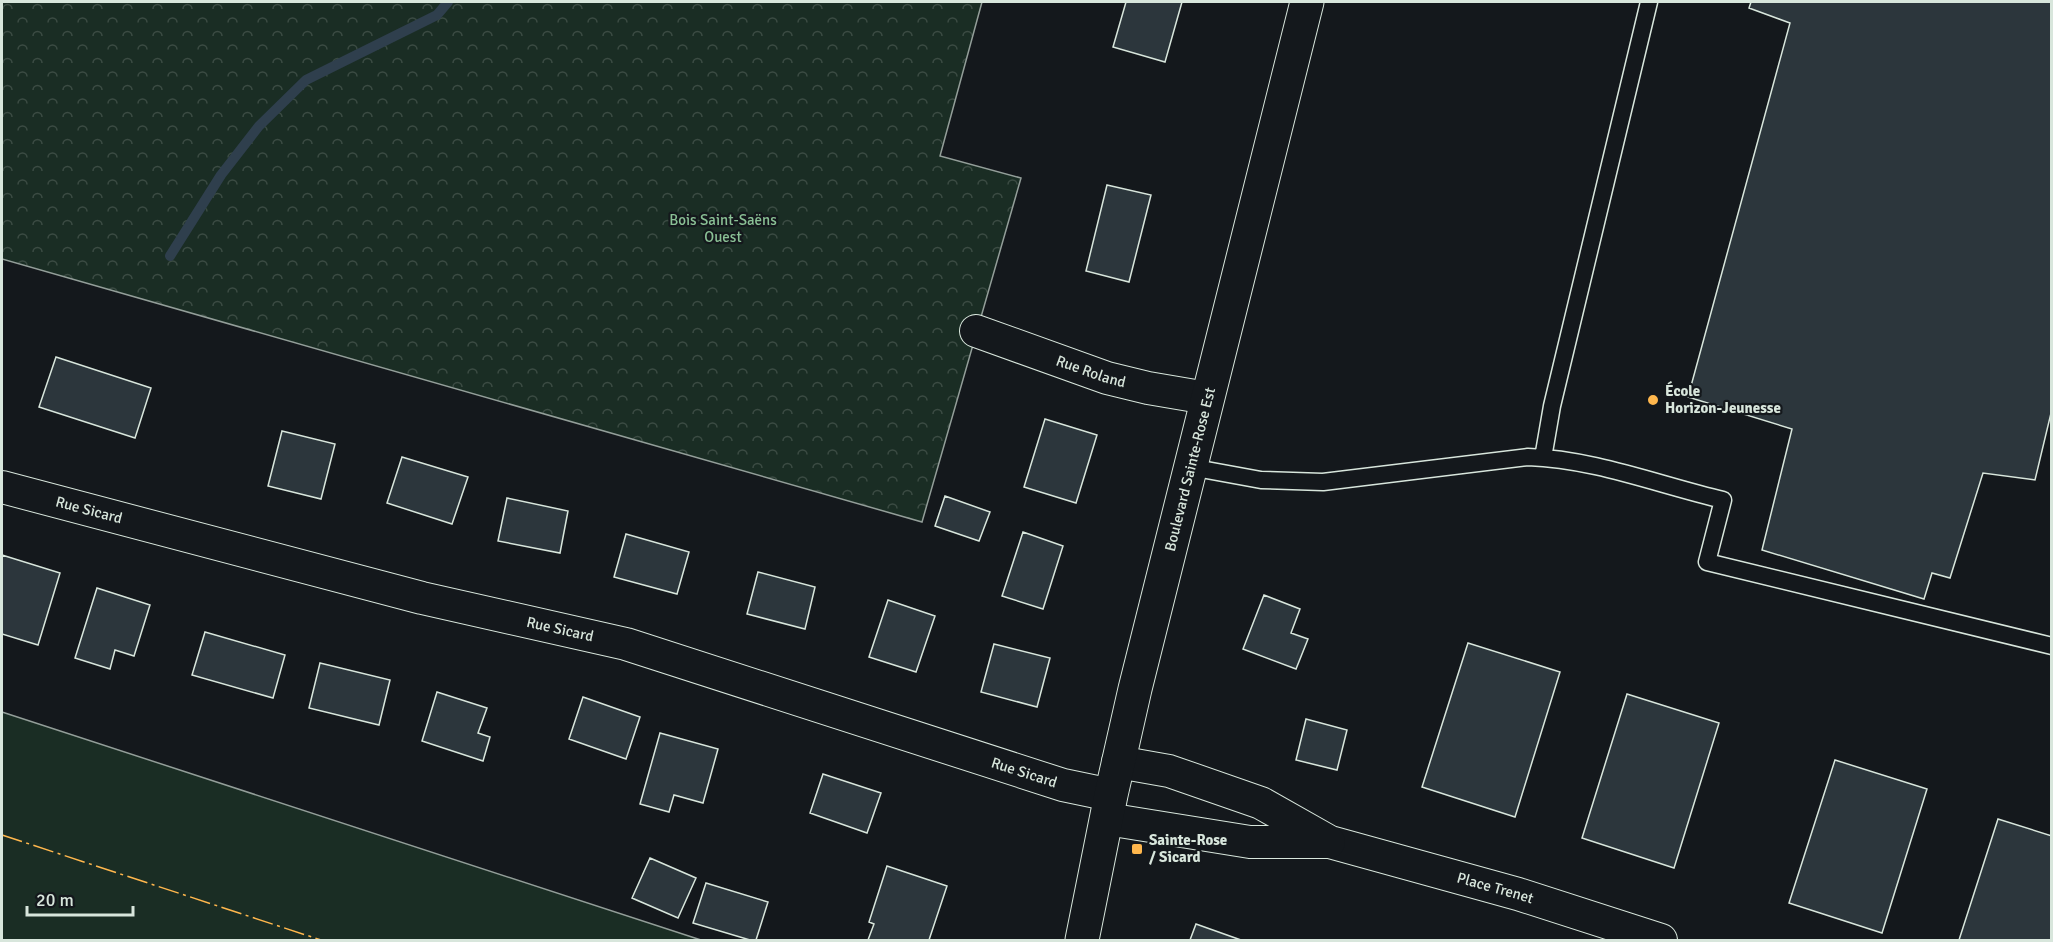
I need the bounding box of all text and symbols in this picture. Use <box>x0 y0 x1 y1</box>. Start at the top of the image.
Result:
park label: Bois Saint-Saëns Ouest <box>669 211 777 246</box>
street label: Rue Roland <box>1054 351 1128 391</box>
place label: École Horizon-Jeunesse <box>1665 381 1781 417</box>
street label: Boulevard Sainte-Rose Est <box>1161 386 1219 553</box>
marker: École Horizon-Jeunesse <box>1646 393 1660 407</box>
street label: Rue Sicard <box>54 493 124 527</box>
street label: Rue Sicard <box>525 613 595 645</box>
street label: Rue Sicard <box>989 753 1059 792</box>
place label: Sainte-Rose / Sicard <box>1149 831 1227 866</box>
marker: Sainte-Rose / Sicard <box>1130 842 1144 856</box>
street label: Place Trenet <box>1455 869 1536 907</box>
scale bar <box>27 879 134 917</box>
text: 20 m <box>36 889 74 911</box>

